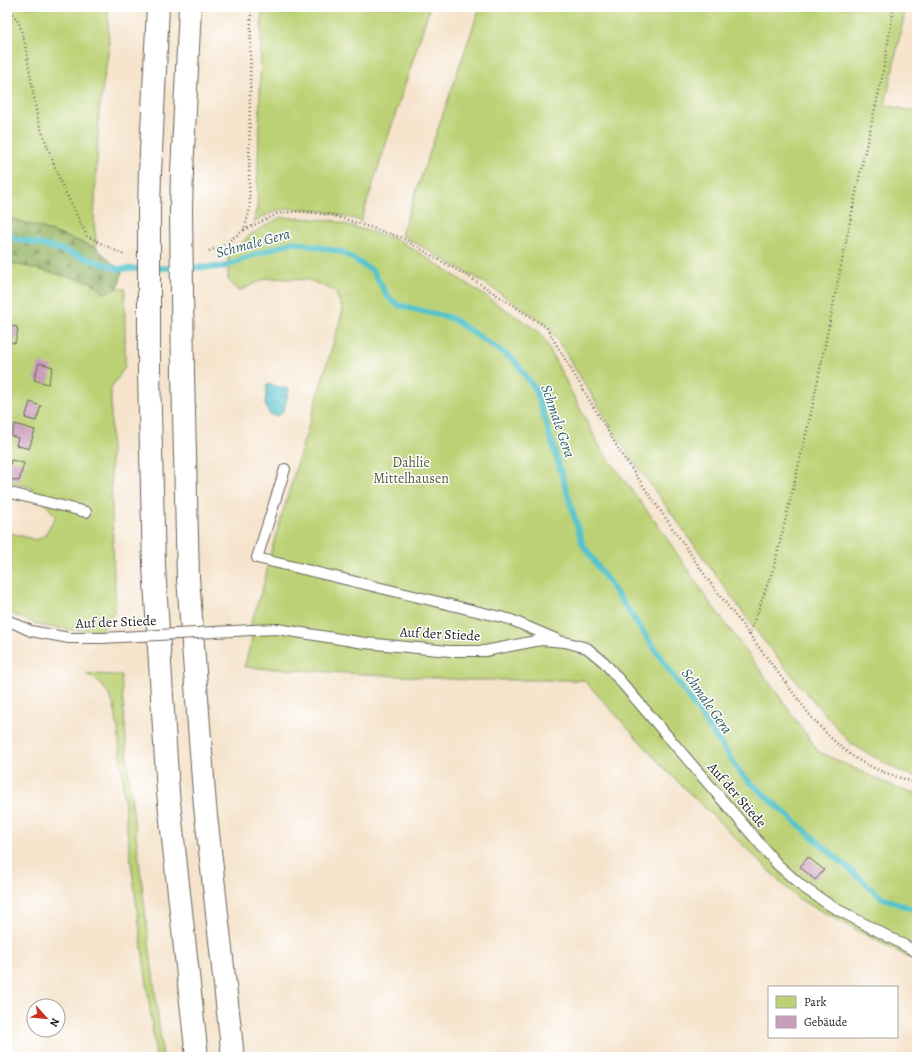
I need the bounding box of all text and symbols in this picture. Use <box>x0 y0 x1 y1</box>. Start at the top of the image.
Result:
water label: Schmale Gera <box>214 223 292 263</box>
water label: Schmale Gera <box>536 382 580 460</box>
park label: Dahlie Mittelhausen <box>373 453 449 488</box>
street label: Auf der Stiede <box>74 611 157 633</box>
street label: Auf der Stiede <box>398 622 481 646</box>
water label: Schmale Gera <box>677 664 737 738</box>
street label: Auf der Stiede <box>703 758 771 832</box>
legend <box>768 986 898 1038</box>
text: Park <box>804 994 827 1010</box>
north arrow <box>26 998 66 1038</box>
text: Gebäude <box>804 1014 847 1030</box>
text: N <box>46 1015 63 1029</box>

